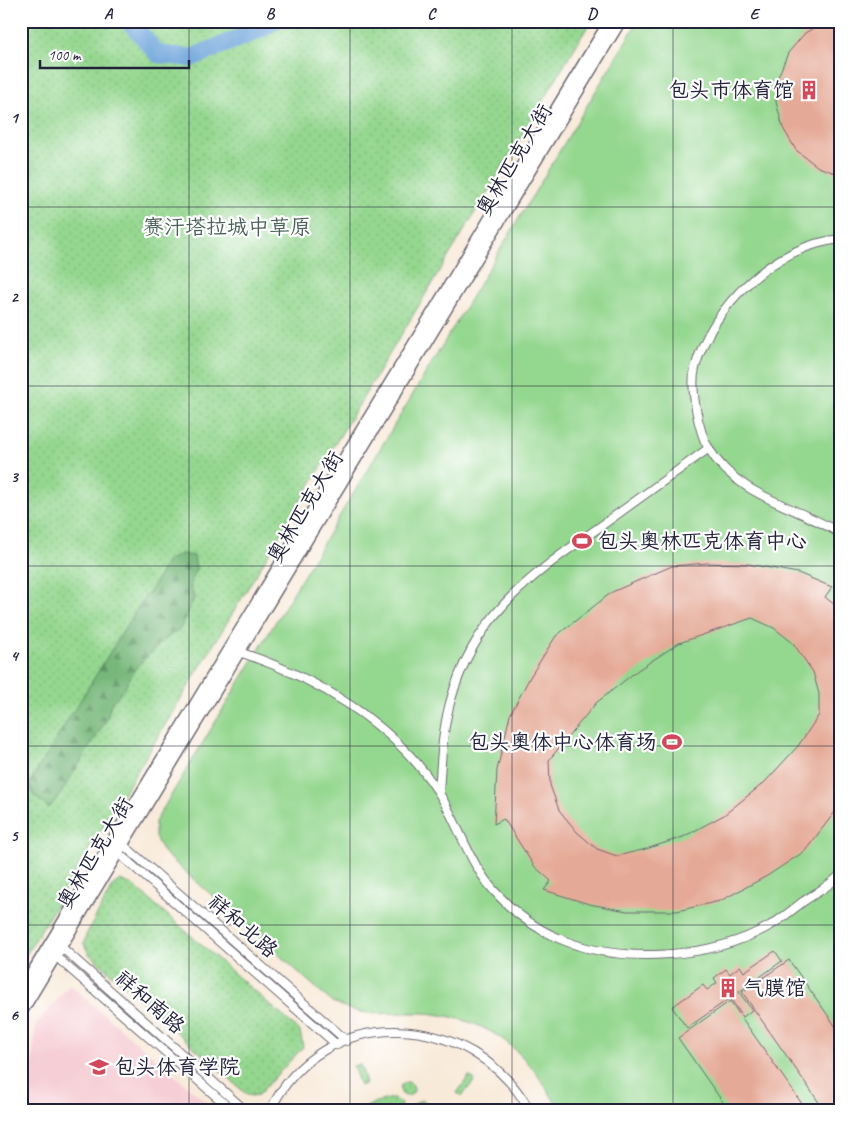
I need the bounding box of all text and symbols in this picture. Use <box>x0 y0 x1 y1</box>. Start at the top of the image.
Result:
text: A <box>104 4 114 24</box>
text: B <box>266 4 276 24</box>
text: C <box>427 4 437 24</box>
text: D <box>587 4 598 24</box>
text: E <box>750 4 761 24</box>
scale bar <box>40 38 189 70</box>
text: 100 m <box>48 46 82 65</box>
place label: 包头市体育馆 <box>668 77 794 103</box>
building icon: 包头市体育馆 <box>798 79 820 101</box>
street label: 奥林匹克大街 <box>470 99 558 221</box>
text: 1 <box>10 108 19 128</box>
park label: 赛汗塔拉城中草原 <box>143 214 311 240</box>
text: 2 <box>10 287 19 307</box>
street label: 奥林匹克大街 <box>261 446 349 568</box>
text: 3 <box>10 467 19 487</box>
place label: 包头奥林匹克体育中心 <box>597 528 807 554</box>
sports icon: 包头奥林匹克体育中心 <box>571 530 593 552</box>
text: 4 <box>10 646 19 666</box>
place label: 包头奥体中心体育场 <box>468 729 657 755</box>
sports icon: 包头奥体中心体育场 <box>661 731 683 753</box>
street label: 奥林匹克大街 <box>51 792 139 914</box>
text: 5 <box>11 826 20 846</box>
street label: 祥和北路 <box>203 889 283 963</box>
street label: 祥和南路 <box>110 965 190 1039</box>
place label: 气膜馆 <box>743 975 806 1001</box>
building icon: 气膜馆 <box>717 977 739 999</box>
text: 6 <box>10 1005 19 1025</box>
place label: 包头体育学院 <box>114 1054 240 1080</box>
school or university icon: 包头体育学院 <box>88 1056 110 1078</box>

